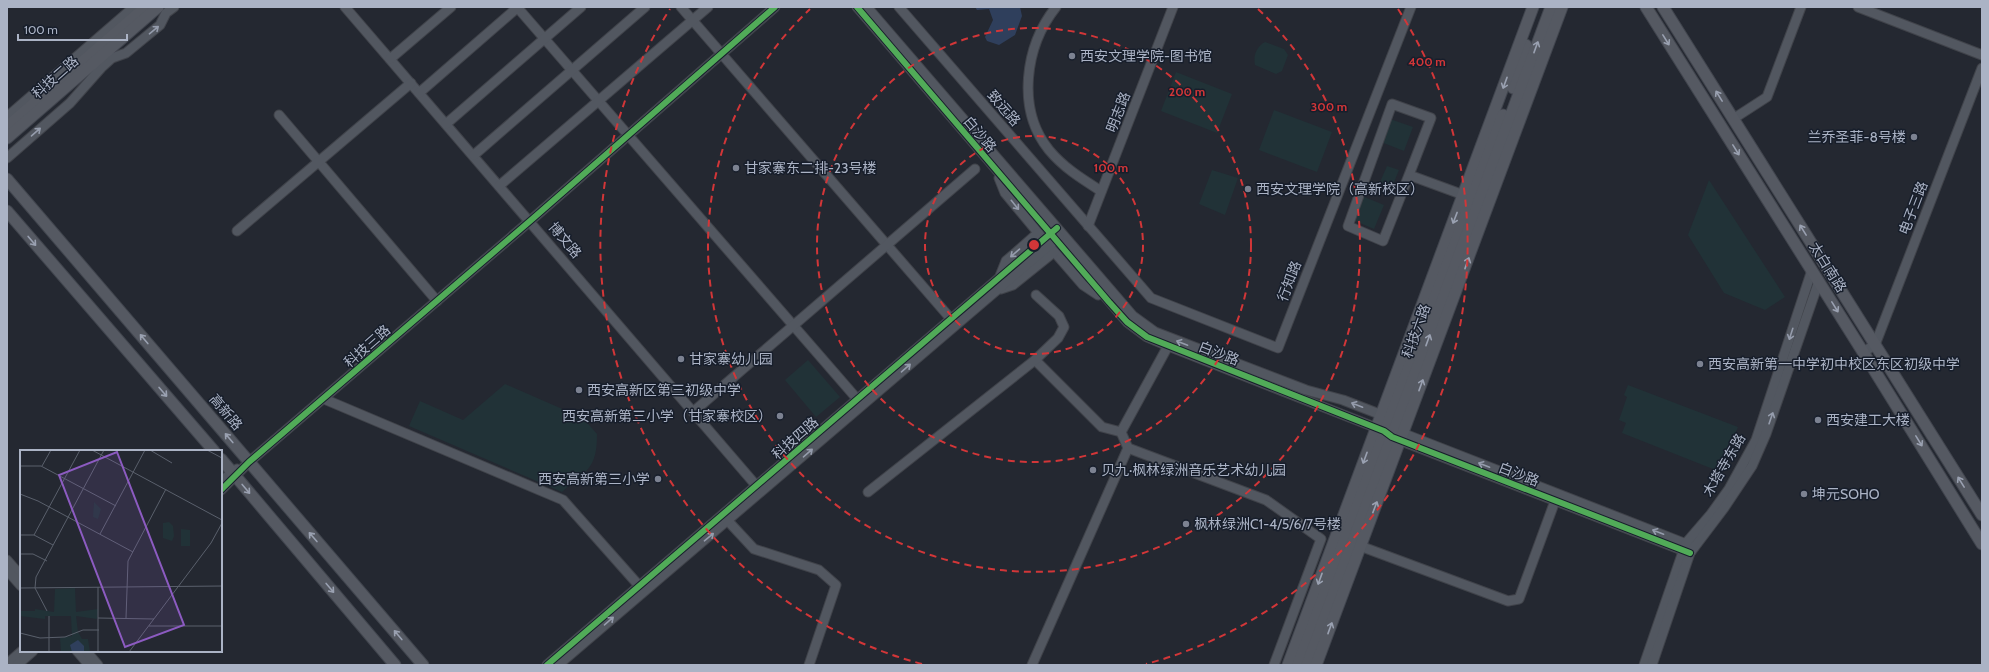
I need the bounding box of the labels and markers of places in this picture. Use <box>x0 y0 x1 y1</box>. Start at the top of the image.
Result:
place label: 西安文理学院-图书馆 <box>1080 47 1212 65</box>
marker: 西安文理学院-图书馆 <box>1067 51 1077 61</box>
place label: 兰乔圣菲-8号楼 <box>1808 128 1906 146</box>
marker: 兰乔圣菲-8号楼 <box>1909 132 1919 142</box>
place label: 甘家寨东二排-23号楼 <box>744 159 877 177</box>
marker: 甘家寨东二排-23号楼 <box>731 163 741 173</box>
place label: 西安文理学院（高新校区） <box>1256 180 1424 198</box>
marker: 西安文理学院（高新校区） <box>1243 184 1253 194</box>
centre of rings <box>1027 238 1041 252</box>
place label: 甘家寨幼儿园 <box>689 350 773 368</box>
marker: 甘家寨幼儿园 <box>676 354 686 364</box>
place label: 西安高新第一中学初中校区东区初级中学 <box>1708 355 1960 373</box>
marker: 西安高新第一中学初中校区东区初级中学 <box>1695 359 1705 369</box>
place label: 西安高新区第三初级中学 <box>587 381 741 399</box>
marker: 西安高新区第三初级中学 <box>574 385 584 395</box>
place label: 西安高新第三小学（甘家寨校区） <box>562 407 772 425</box>
marker: 西安高新第三小学（甘家寨校区） <box>775 411 785 421</box>
place label: 西安建工大楼 <box>1826 411 1910 429</box>
marker: 西安建工大楼 <box>1813 415 1823 425</box>
place label: 贝九·枫林绿洲音乐艺术幼儿园 <box>1101 461 1286 479</box>
marker: 贝九·枫林绿洲音乐艺术幼儿园 <box>1088 465 1098 475</box>
place label: 西安高新第三小学 <box>538 470 650 488</box>
marker: 西安高新第三小学 <box>653 474 663 484</box>
place label: 坤元SOHO <box>1812 485 1880 503</box>
marker: 坤元SOHO <box>1799 489 1809 499</box>
place label: 枫林绿洲C1-4/5/6/7号楼 <box>1194 515 1341 533</box>
marker: 枫林绿洲C1-4/5/6/7号楼 <box>1181 519 1191 529</box>

